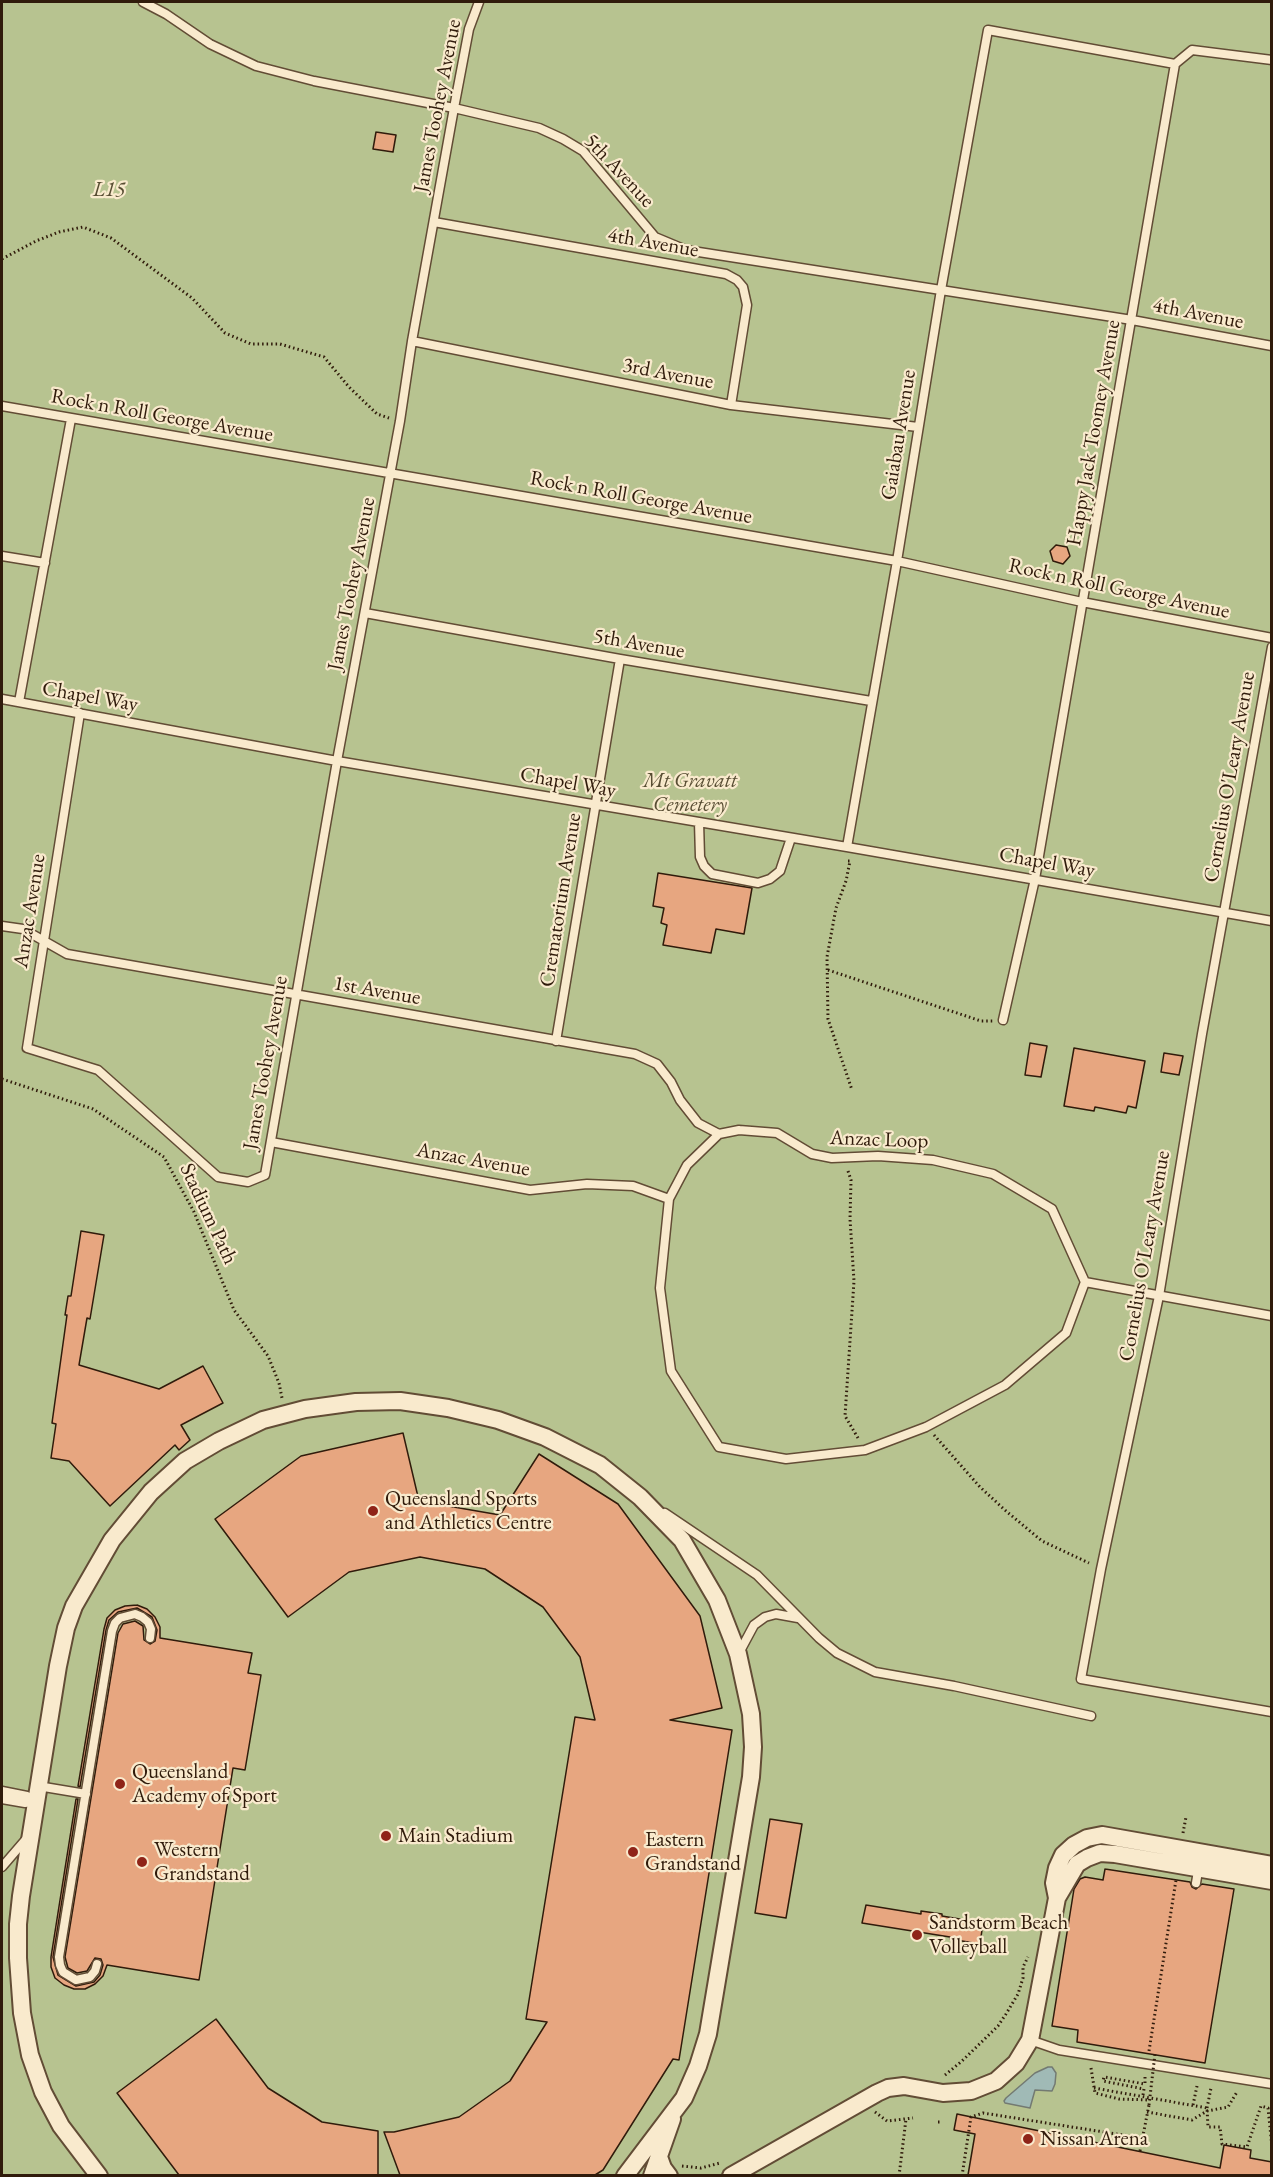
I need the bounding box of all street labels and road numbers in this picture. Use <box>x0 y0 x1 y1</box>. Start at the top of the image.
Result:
street label: James Toohey Avenue <box>409 17 467 195</box>
street label: 5th Avenue <box>578 129 660 213</box>
street label: 4th Avenue <box>606 223 700 263</box>
street label: 4th Avenue <box>1150 293 1246 335</box>
street label: Happy Jack Toomey Avenue <box>1062 318 1126 548</box>
street label: 3rd Avenue <box>620 353 716 395</box>
street label: Gaiabau Avenue <box>876 368 922 502</box>
street label: Rock n Roll George Avenue <box>49 384 275 448</box>
street label: Rock n Roll George Avenue <box>528 466 754 530</box>
street label: James Toohey Avenue <box>323 495 381 673</box>
street label: Rock n Roll George Avenue <box>1006 553 1232 625</box>
street label: 5th Avenue <box>592 624 686 664</box>
street label: Cornelius O'Leary Avenue <box>1199 670 1261 884</box>
street label: Chapel Way <box>40 676 140 718</box>
street label: Chapel Way <box>518 762 618 804</box>
street label: Crematorium Avenue <box>535 811 587 989</box>
street label: Chapel Way <box>997 842 1097 884</box>
street label: Anzac Avenue <box>9 852 51 970</box>
street label: 1st Avenue <box>332 971 422 1011</box>
street label: James Toohey Avenue <box>238 974 294 1152</box>
street label: Anzac Loop <box>829 1126 929 1154</box>
street label: Anzac Avenue <box>414 1138 532 1182</box>
street label: Cornelius O'Leary Avenue <box>1114 1149 1176 1363</box>
street label: Stadium Path <box>174 1160 242 1268</box>

